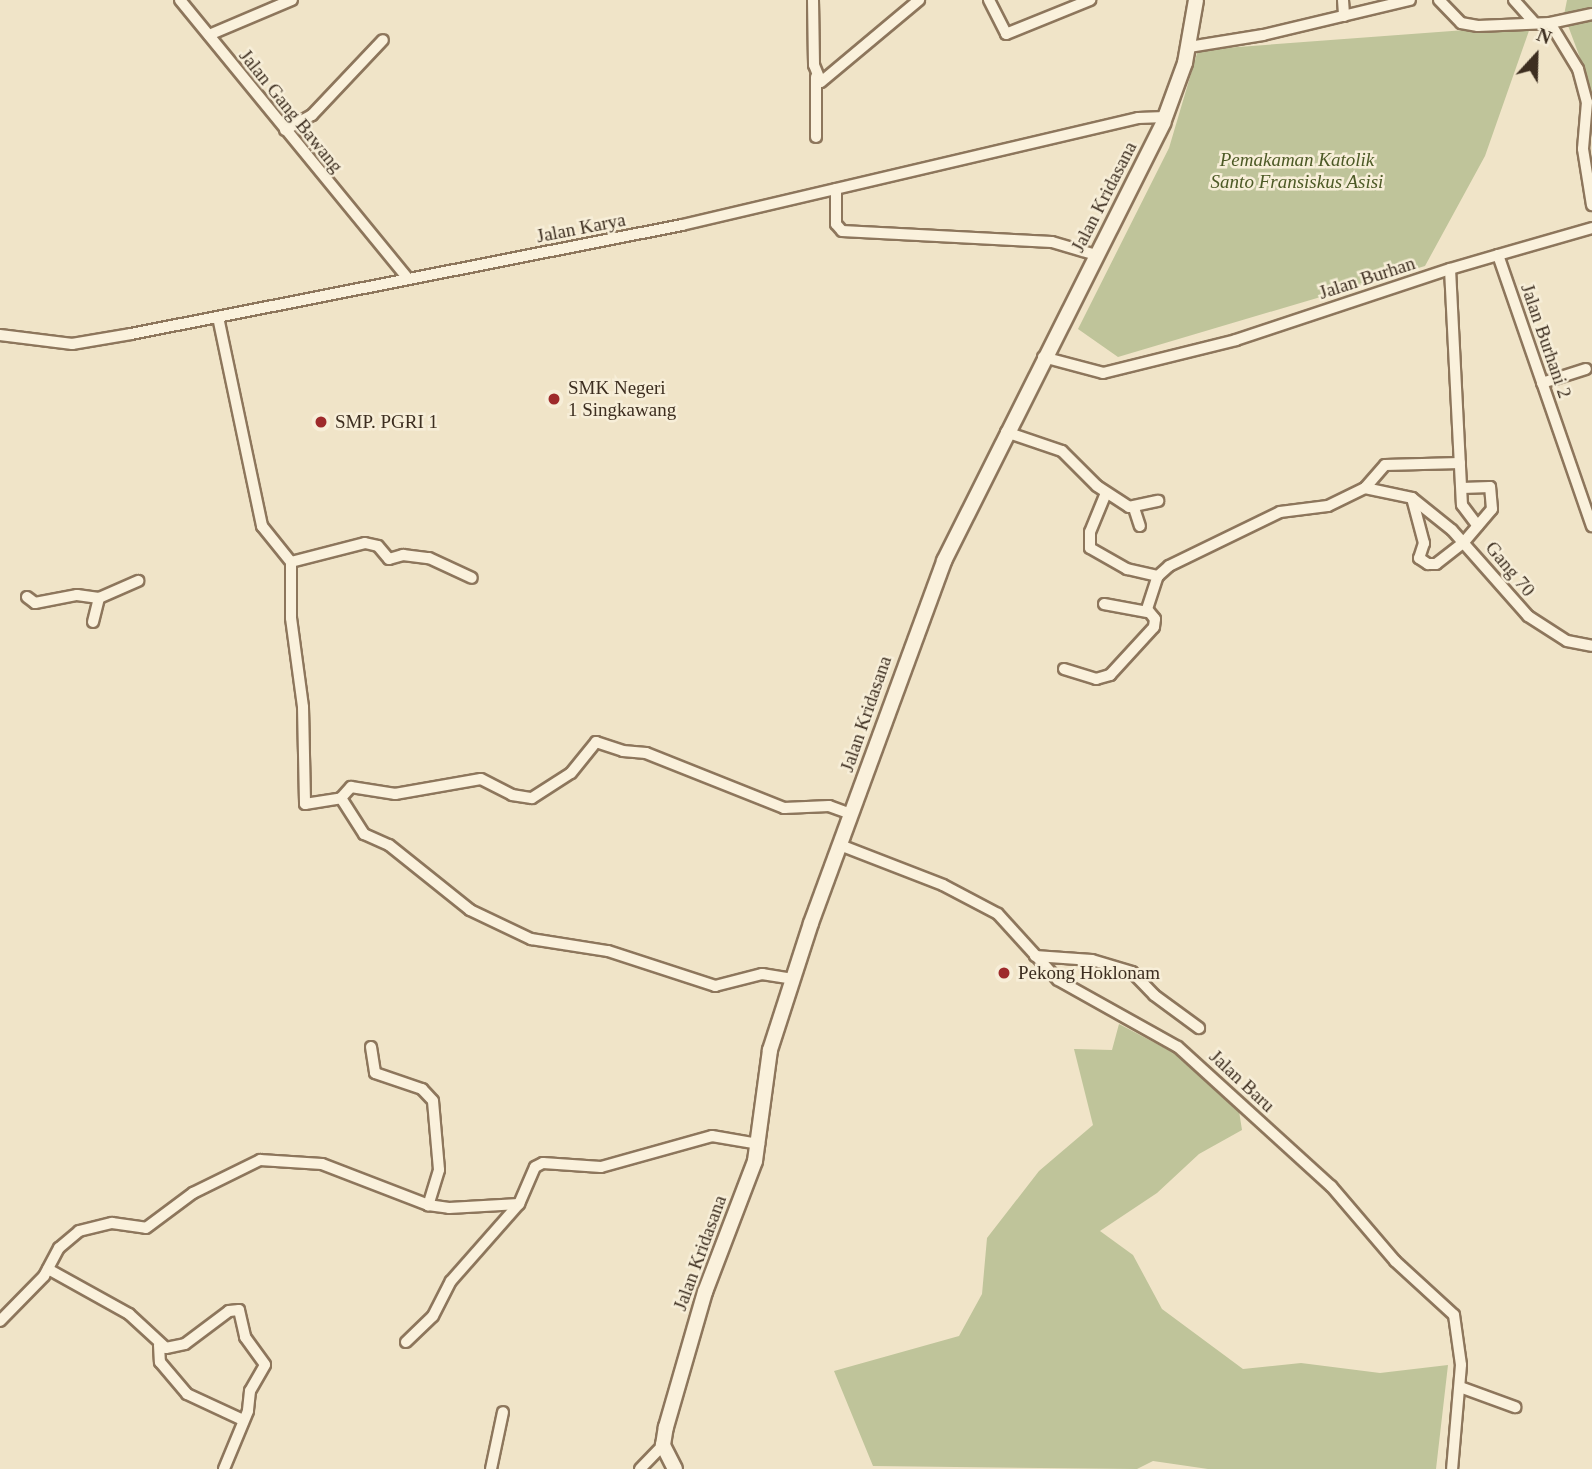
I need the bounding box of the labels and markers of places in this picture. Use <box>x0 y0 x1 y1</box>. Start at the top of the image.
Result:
place label: SMK Negeri 1 Singkawang <box>568 377 676 421</box>
marker: SMK Negeri 1 Singkawang <box>546 391 562 407</box>
place label: SMP. PGRI 1 <box>335 411 438 433</box>
marker: SMP. PGRI 1 <box>313 414 329 430</box>
place label: Pekong Hoklonam <box>1018 962 1160 984</box>
marker: Pekong Hoklonam <box>996 965 1012 981</box>

